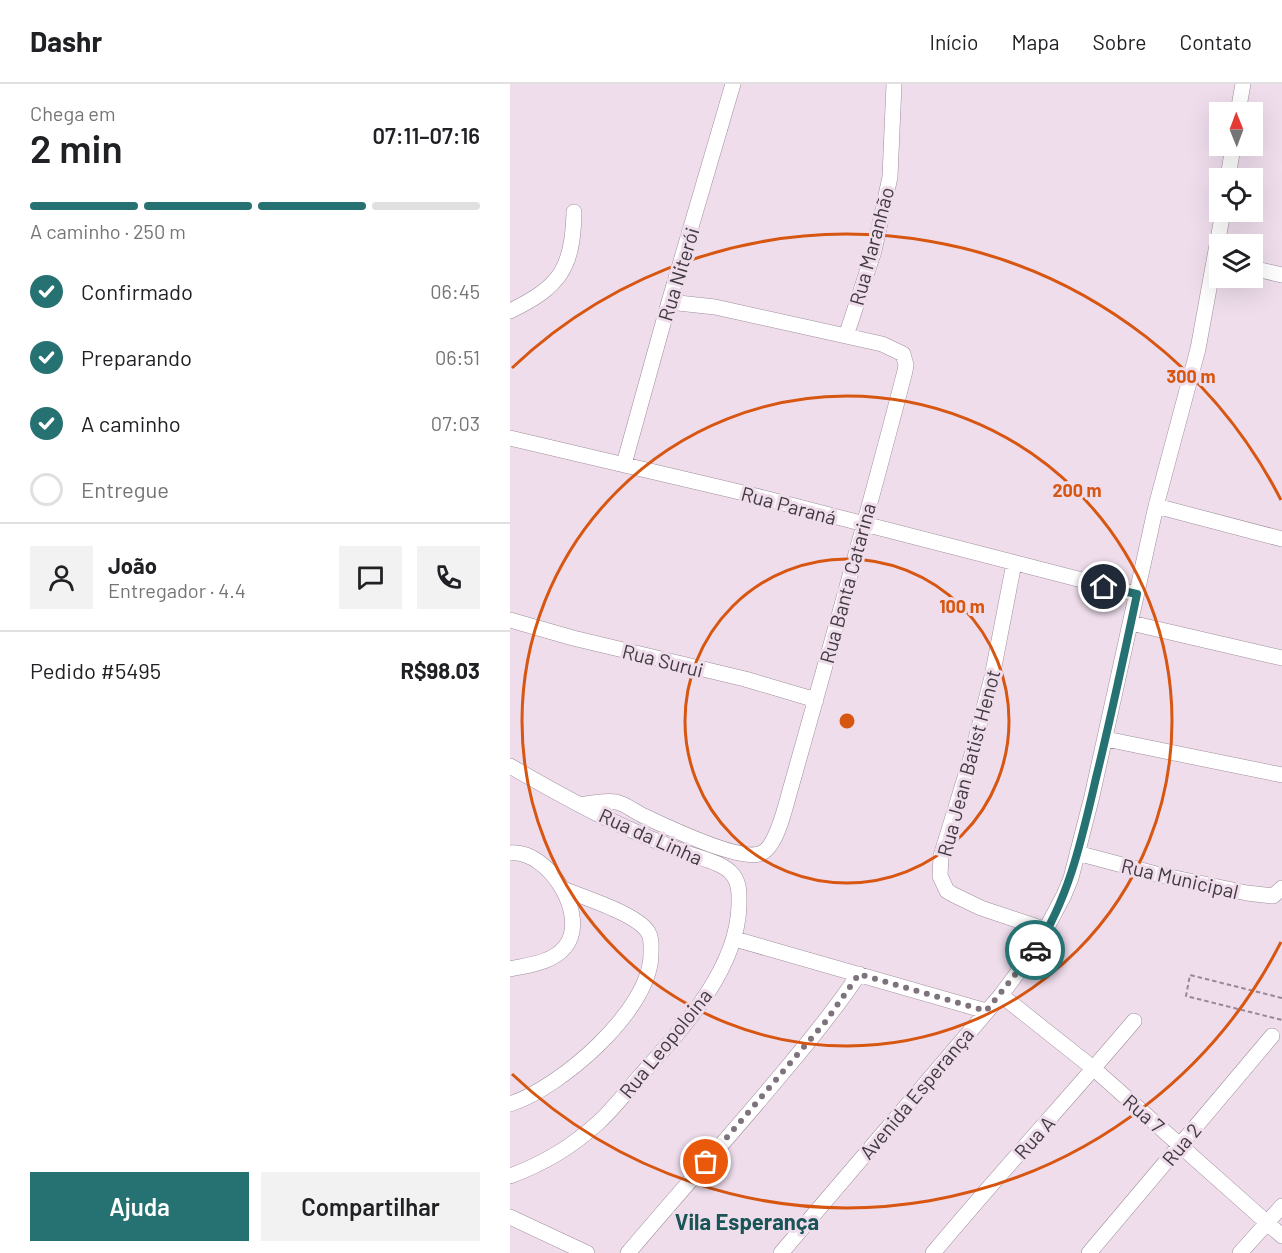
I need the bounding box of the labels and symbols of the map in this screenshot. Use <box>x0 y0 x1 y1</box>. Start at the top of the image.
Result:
north arrow <box>1209 102 1263 156</box>
street label: Rua Maranhão <box>844 184 898 308</box>
street label: Rua Niterói <box>652 224 704 324</box>
text: 300 m <box>1167 365 1215 387</box>
text: 200 m <box>1052 479 1102 501</box>
street label: Rua Paraná <box>739 481 839 529</box>
street label: Rua Banta Catarina <box>814 500 880 666</box>
pin <box>1078 561 1129 612</box>
text: 100 m <box>939 595 985 617</box>
street label: Rua Surui <box>620 638 706 682</box>
street label: Rua Jean Batist Henot <box>931 667 1005 859</box>
centre of rings <box>837 711 857 731</box>
street label: Rua da Linha <box>596 803 706 869</box>
street label: Rua Municipal <box>1119 853 1241 903</box>
courier <box>1005 920 1065 980</box>
street label: Rua Leopoloina <box>614 984 716 1102</box>
street label: Avenida Esperança <box>854 1022 978 1164</box>
street label: Rua 7 <box>1119 1089 1170 1138</box>
street label: Rua A <box>1009 1111 1059 1163</box>
street label: Rua 2 <box>1156 1118 1206 1170</box>
pin <box>680 1136 731 1187</box>
district label: Vila Esperança <box>675 1208 819 1234</box>

